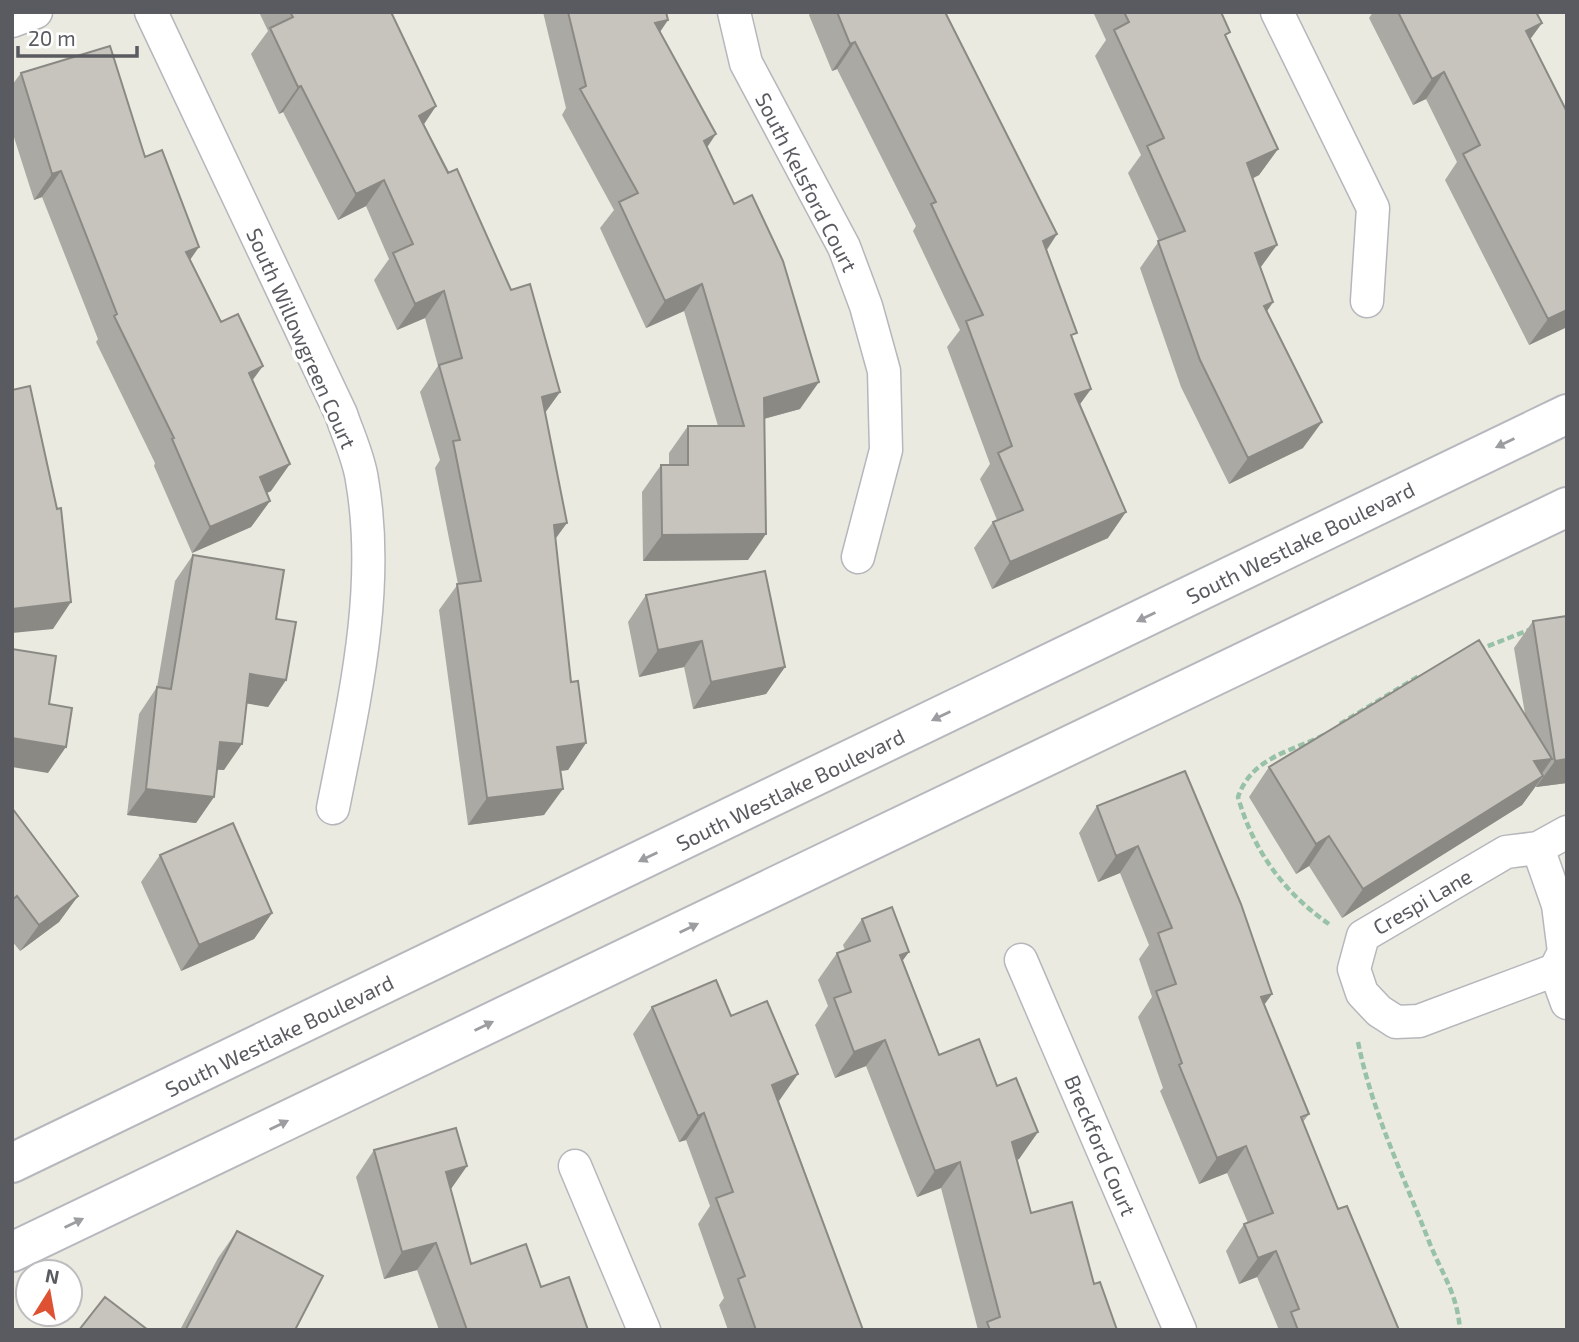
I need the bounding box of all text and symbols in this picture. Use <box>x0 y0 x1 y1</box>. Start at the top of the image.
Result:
scale bar <box>18 14 136 58</box>
text: 20 m <box>28 25 76 50</box>
street label: South Kelsford Court <box>751 88 863 276</box>
street label: South Willowgreen Court <box>242 224 362 452</box>
one-way arrow <box>1495 438 1515 449</box>
street label: South Westlake Boulevard <box>1182 476 1418 608</box>
one-way arrow <box>1136 611 1156 622</box>
one-way arrow <box>931 710 951 721</box>
street label: South Westlake Boulevard <box>672 723 908 855</box>
one-way arrow <box>638 851 658 863</box>
street label: Crespi Lane <box>1368 863 1476 939</box>
one-way arrow <box>679 922 699 934</box>
street label: South Westlake Boulevard <box>161 969 397 1101</box>
one-way arrow <box>474 1021 494 1032</box>
street label: Breckford Court <box>1060 1071 1142 1219</box>
one-way arrow <box>269 1119 289 1130</box>
one-way arrow <box>64 1217 84 1229</box>
north arrow <box>14 1258 84 1328</box>
text: N <box>43 1263 61 1288</box>

